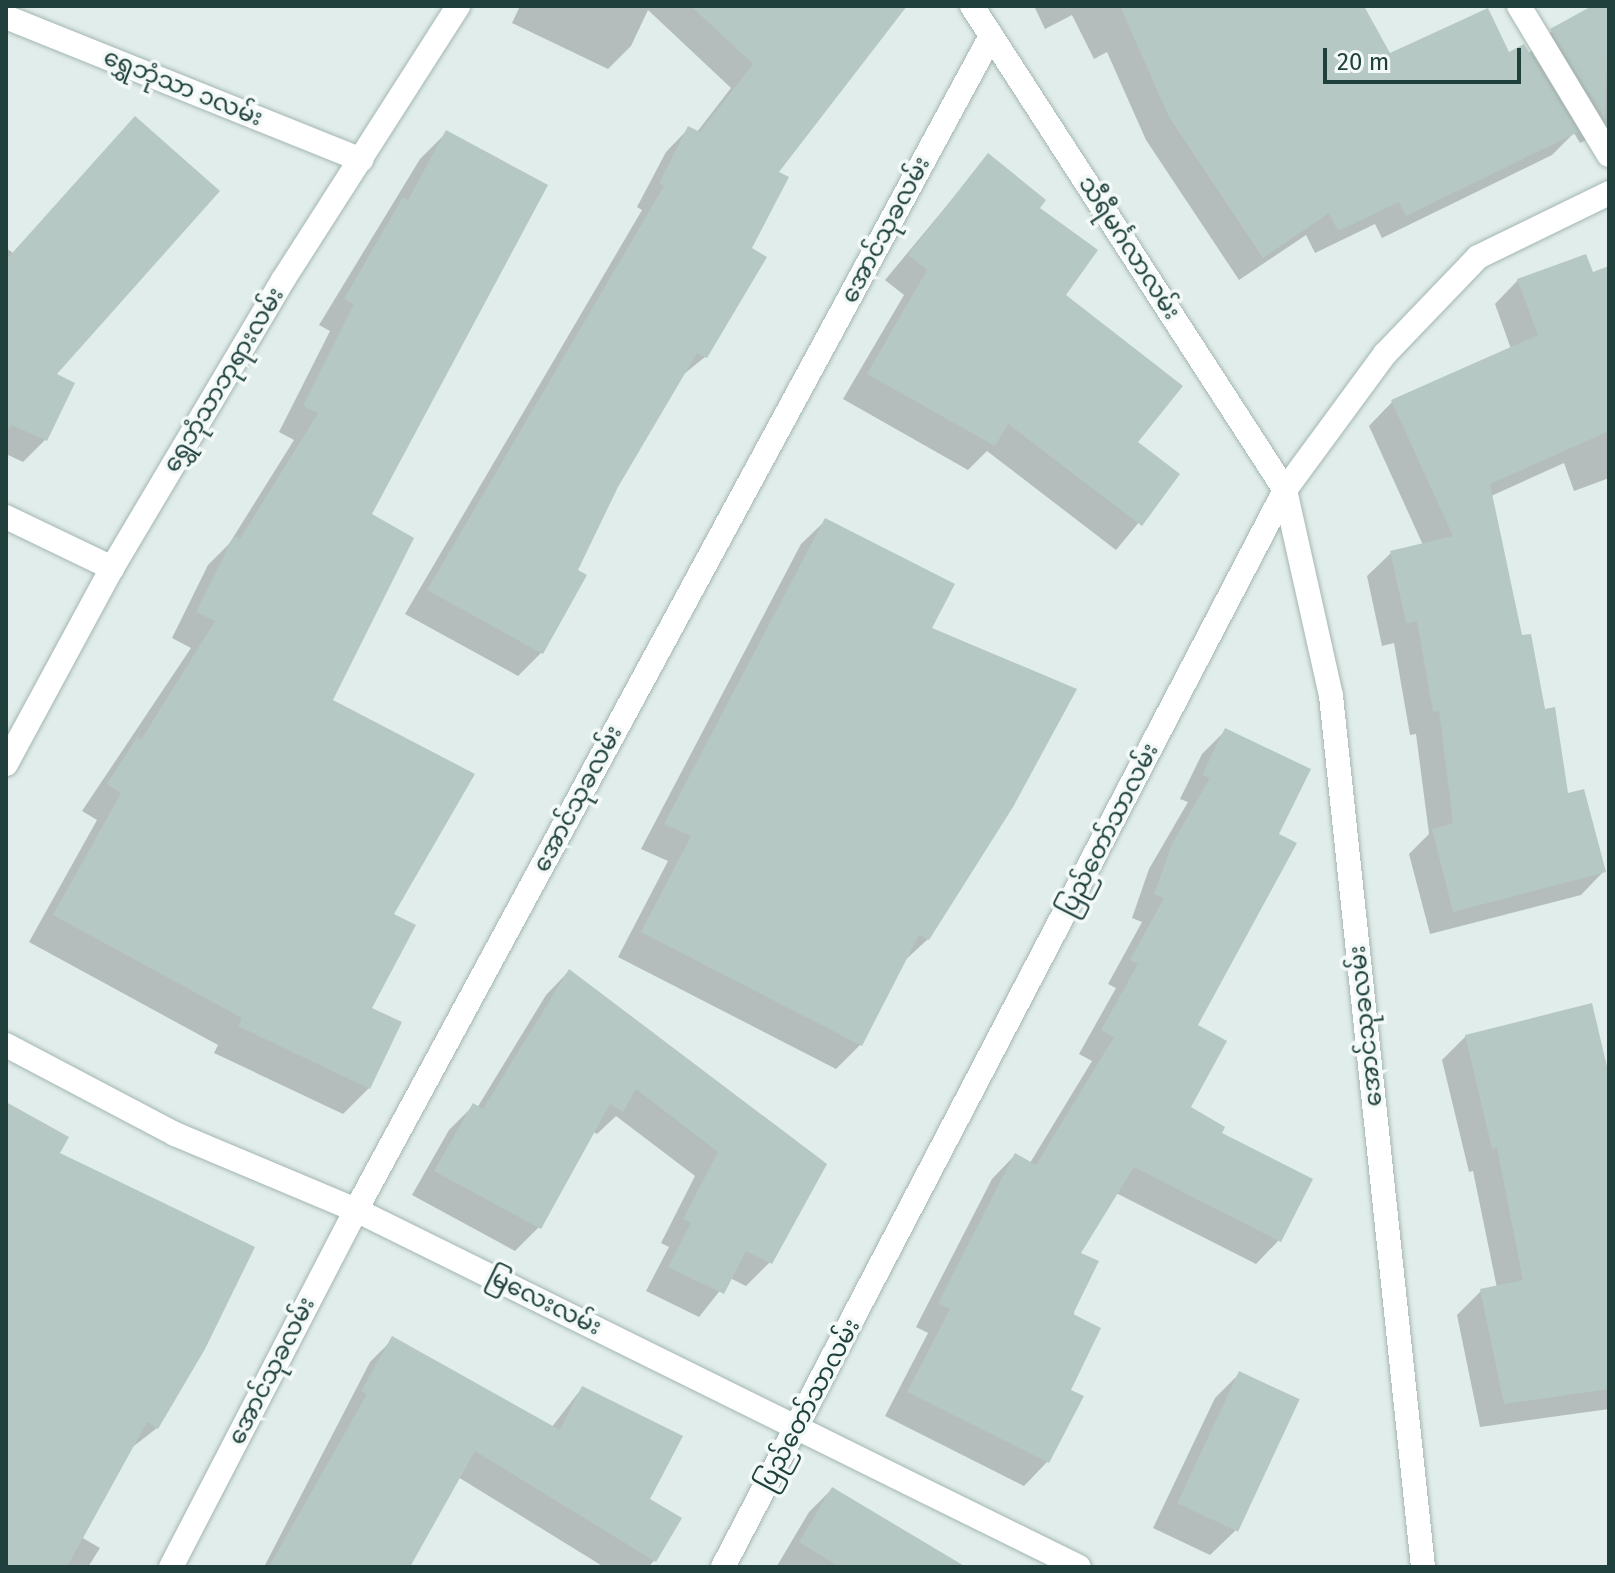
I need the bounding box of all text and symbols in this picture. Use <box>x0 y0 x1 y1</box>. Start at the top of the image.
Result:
scale bar <box>1327 32 1525 82</box>
street label: ရွှေဘုံသာ ၁လမ်း <box>99 43 267 133</box>
text: 20 m <box>1337 48 1389 76</box>
street label: အောင်သုခလမ်း <box>835 152 937 308</box>
street label: သီရီမင်္ဂလာလမ်း <box>1072 171 1186 325</box>
street label: ရွှေဘုံသာဘုရားလမ်း <box>157 282 291 478</box>
street label: အောင်သုခလမ်း <box>527 721 629 877</box>
street label: ပြည်တော်သာလမ်း <box>1053 739 1165 921</box>
street label: အောင်သုခလမ်း <box>1343 944 1389 1108</box>
street label: မြလေးလမ်း <box>482 1262 606 1342</box>
street label: အောင်သုခလမ်း <box>222 1292 322 1450</box>
street label: ပြည်တော်သာလမ်း <box>752 1314 866 1496</box>

